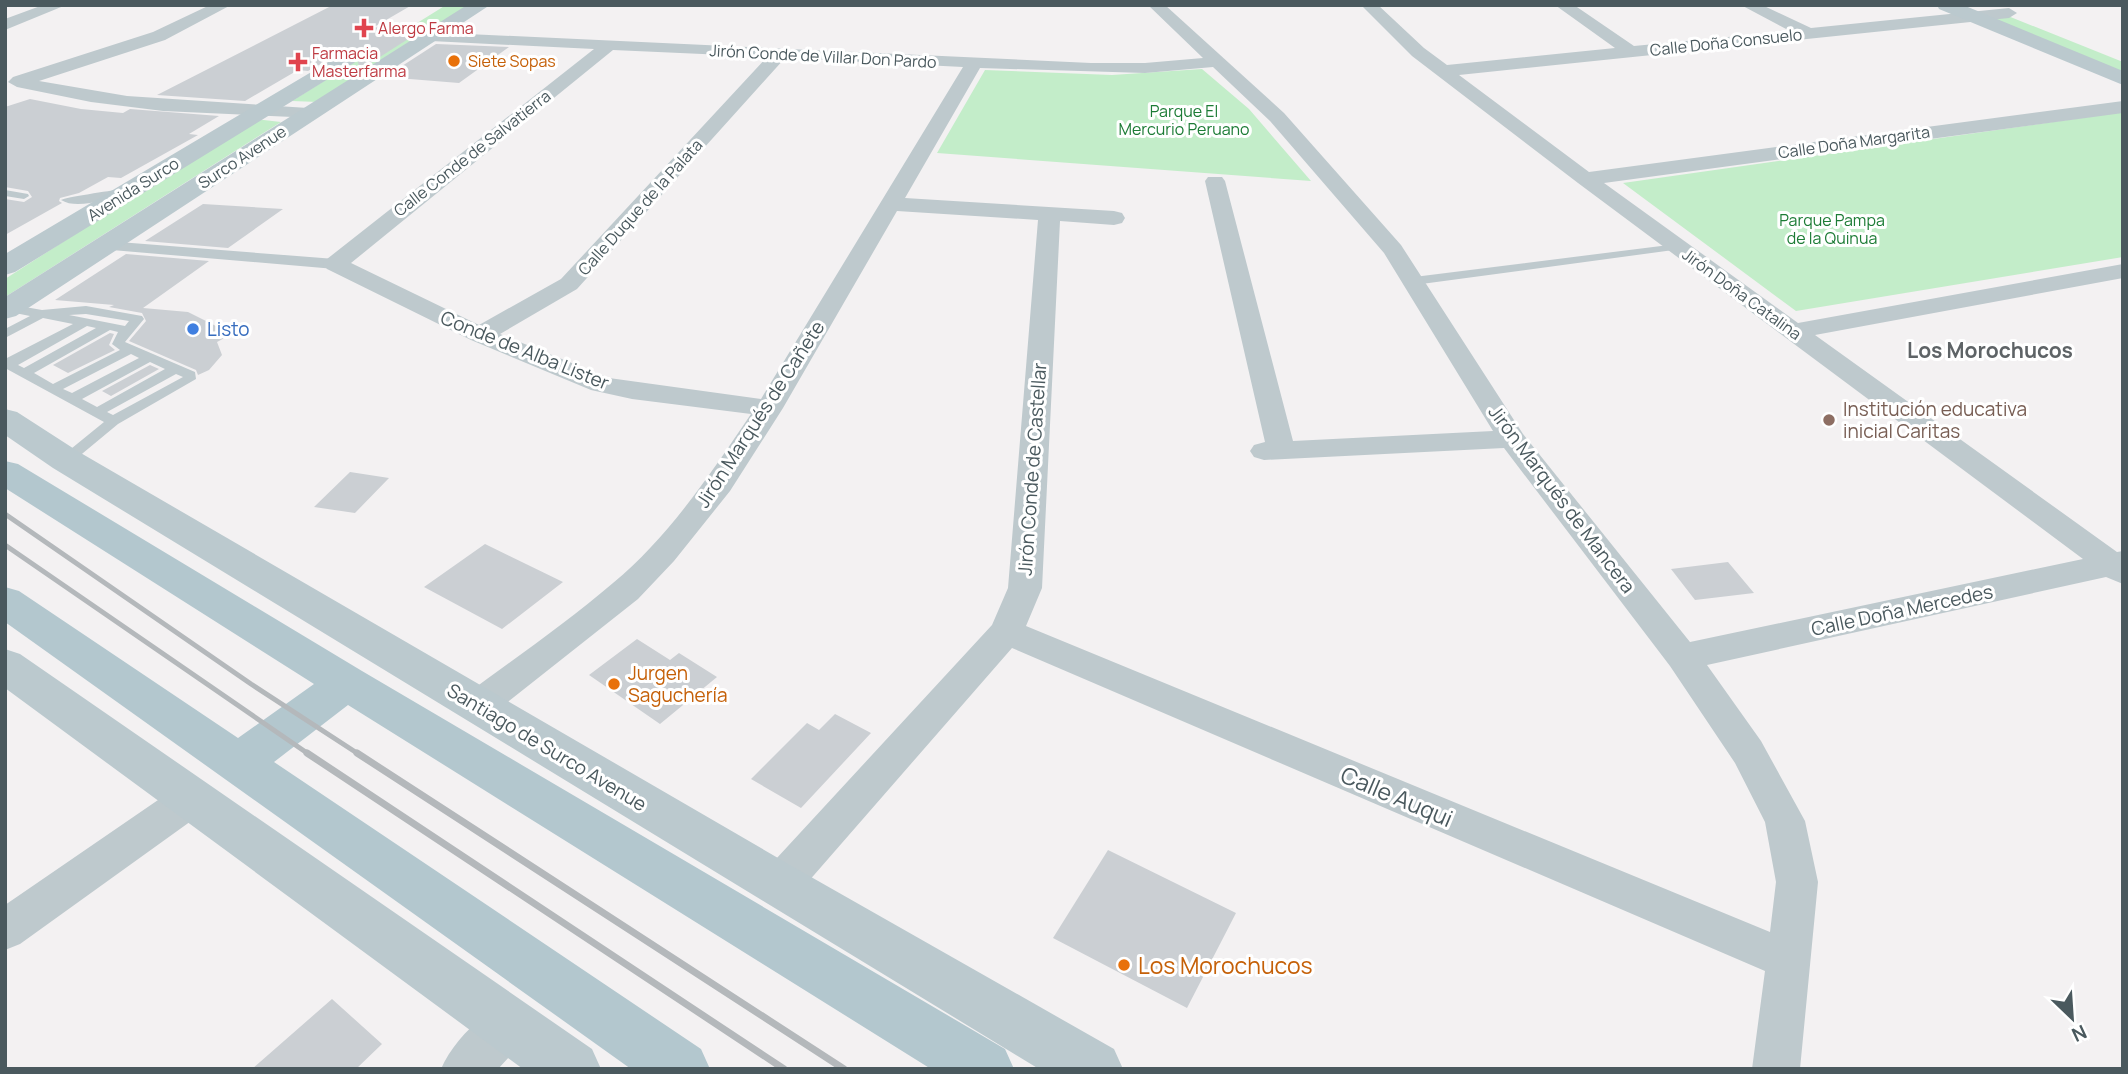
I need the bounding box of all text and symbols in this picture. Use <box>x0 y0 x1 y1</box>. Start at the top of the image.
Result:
place label: Alergo Farma <box>378 17 474 39</box>
marker: Alergo Farma <box>356 20 372 36</box>
street label: Calle Doña Consuelo <box>1649 23 1803 61</box>
street label: Jirón Conde de Villar Don Pardo <box>709 39 937 73</box>
place label: Farmacia Masterfarma <box>312 42 407 82</box>
place label: Siete Sopas <box>468 50 556 72</box>
marker: Siete Sopas <box>446 53 462 69</box>
marker: Farmacia Masterfarma <box>290 54 306 70</box>
street label: Calle Conde de Salvatierra <box>389 85 555 221</box>
park label: Parque El Mercurio Peruano <box>1119 100 1249 140</box>
street label: Surco Avenue <box>194 120 290 194</box>
street label: Calle Doña Margarita <box>1777 120 1931 164</box>
street label: Calle Duque de la Palata <box>573 134 707 280</box>
street label: Avenida Surco <box>83 152 183 226</box>
park label: Parque Pampa de la Quinua <box>1779 209 1885 249</box>
street label: Jirón Doña Catalina <box>1678 243 1806 345</box>
street label: Conde de Alba Lister <box>437 304 613 396</box>
street label: Jirón Marqués de Cañete <box>690 315 830 513</box>
place label: Listo <box>207 316 250 342</box>
marker: Listo <box>185 321 201 337</box>
district label: Los Morochucos <box>1907 336 2073 364</box>
street label: Jirón Conde de Castellar <box>1012 362 1052 576</box>
place label: Institución educativa inicial Caritas <box>1843 396 2027 444</box>
street label: Jirón Marqués de Mancera <box>1483 400 1641 598</box>
marker: Institución educativa inicial Caritas <box>1821 412 1837 428</box>
street label: Calle Doña Mercedes <box>1809 578 1995 642</box>
place label: Jurgen Saguchería <box>628 660 728 708</box>
marker: Jurgen Saguchería <box>606 676 622 692</box>
street label: Santiago de Surco Avenue <box>442 677 652 817</box>
street label: Calle Auqui <box>1336 758 1458 834</box>
place label: Los Morochucos <box>1138 949 1313 981</box>
marker: Los Morochucos <box>1116 957 1132 973</box>
north arrow <box>2037 983 2107 1053</box>
text: N <box>2068 1019 2091 1048</box>

